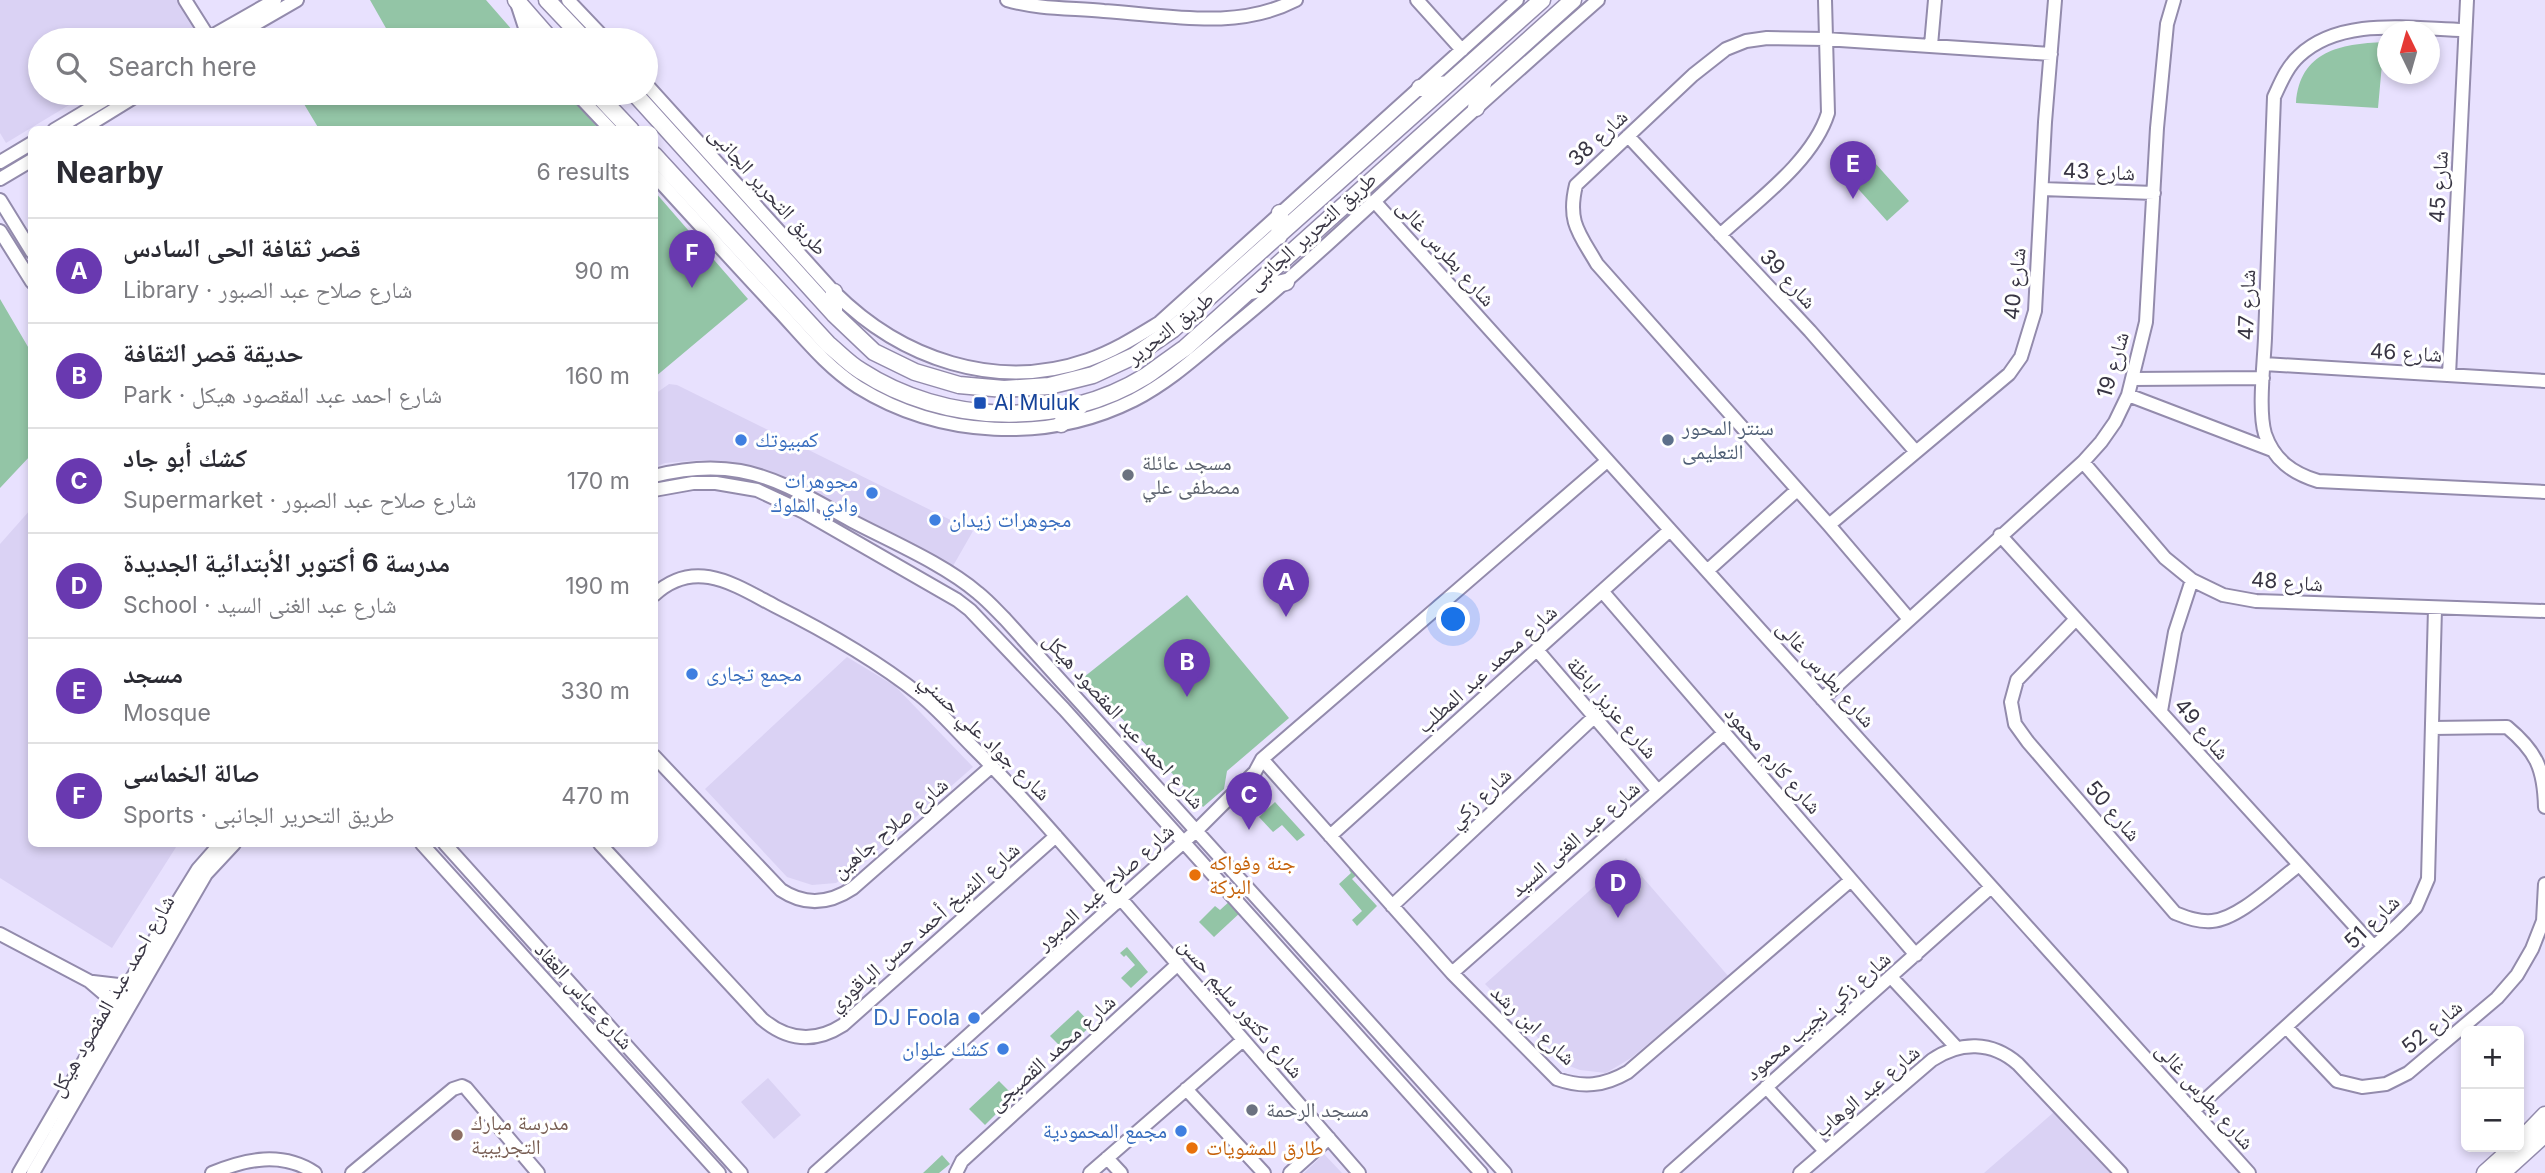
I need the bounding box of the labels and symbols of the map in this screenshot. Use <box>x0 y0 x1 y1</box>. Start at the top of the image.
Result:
north arrow <box>2377 21 2440 84</box>
street label: شارع 38 <box>1563 104 1633 172</box>
street label: طريق التحرير الجانبى <box>703 121 833 261</box>
pin: E <box>1830 141 1876 199</box>
street label: شارع 45 <box>2424 150 2454 224</box>
street label: شارع 43 <box>2062 158 2136 186</box>
street label: طريق التحرير الجانبى <box>1242 166 1382 296</box>
street label: شارع بطرس غالى <box>1391 194 1501 312</box>
pin: F <box>669 230 715 288</box>
street label: شارع 39 <box>1754 244 1822 314</box>
street label: شارع 40 <box>1998 247 2032 321</box>
street label: شارع 47 <box>2233 269 2261 341</box>
street label: طريق التحرير <box>1120 286 1219 371</box>
street label: شارع 19 <box>2091 329 2135 401</box>
street label: شارع 46 <box>2369 338 2443 368</box>
place label: Al Muluk <box>994 390 1080 415</box>
marker: Al Muluk <box>972 395 988 411</box>
place label: سنتر المحور التعليمى <box>1681 415 1774 465</box>
place label: كمبيوتك <box>755 427 819 452</box>
marker: كمبيوتك <box>733 432 749 448</box>
marker: سنتر المحور التعليمى <box>1660 432 1676 448</box>
place label: مسجد عائلة مصطفى علي <box>1142 450 1240 503</box>
marker: مسجد عائلة مصطفى علي <box>1120 467 1136 483</box>
place label: مجوهرات وادي الملوك <box>771 468 858 521</box>
marker: مجوهرات وادي الملوك <box>864 485 880 501</box>
place label: مجوهرات زيدان <box>949 507 1071 532</box>
marker: مجوهرات زيدان <box>927 512 943 528</box>
pin: A <box>1263 559 1309 617</box>
street label: شارع 48 <box>2250 567 2324 597</box>
street label: شارع محمد عبد المطلب <box>1411 599 1563 739</box>
your location <box>1436 602 1470 636</box>
street label: شارع بطرس غالى <box>1771 615 1881 733</box>
street label: شارع احمد عبد المقصود هيكل <box>1038 627 1210 815</box>
pin: B <box>1164 639 1210 697</box>
street label: شارع عزيز اباظة <box>1561 652 1663 764</box>
place label: مجمع تجارى <box>706 661 802 687</box>
marker: مجمع تجارى <box>684 666 700 682</box>
street label: شارع جواد علي حسني <box>912 668 1056 809</box>
street label: شارع 49 <box>2169 693 2235 765</box>
street label: شارع كارم محمود <box>1718 701 1827 820</box>
street label: شارع زكي <box>1443 762 1519 836</box>
street label: شارع صلاح جاهين <box>827 772 953 884</box>
pin: C <box>1226 772 1272 830</box>
street label: شارع عبد الغنى السيد <box>1505 775 1645 903</box>
street label: شارع 50 <box>2080 775 2146 847</box>
street label: شارع صلاح عبد الصبور <box>1030 818 1179 957</box>
street label: شارع الشيخ أحمد حسن الباقوري <box>823 837 1027 1020</box>
place label: جنة وفواكه البركة <box>1209 850 1296 899</box>
pin: D <box>1595 860 1641 918</box>
marker: جنة وفواكه البركة <box>1187 867 1203 883</box>
street label: شارع 51 <box>2339 889 2405 955</box>
street label: شارع احمد عبد المقصود هيكل <box>44 891 180 1101</box>
street label: شارع دكتور سليم حسن <box>1172 932 1309 1084</box>
street label: شارع عباس العقاد <box>529 937 639 1055</box>
street label: شارع زكي نجيب محمود <box>1740 946 1898 1089</box>
street label: شارع ابن رشد <box>1485 979 1581 1071</box>
street label: شارع محمد القصبجى <box>983 989 1121 1117</box>
street label: شارع 52 <box>2396 994 2468 1060</box>
place label: DJ Foola <box>873 1005 960 1030</box>
marker: DJ Foola <box>966 1010 982 1026</box>
place label: كشك علوان <box>902 1036 989 1061</box>
street label: شارع بطرس غالى <box>2150 1037 2260 1155</box>
street label: شارع عبد الوهاب <box>1809 1039 1925 1143</box>
marker: كشك علوان <box>995 1041 1011 1057</box>
place label: مسجد الرحمة <box>1266 1097 1369 1122</box>
marker: مسجد الرحمة <box>1244 1102 1260 1118</box>
place label: مدرسة مبارك التجريبية <box>471 1110 569 1159</box>
place label: مجمع المحمودية <box>1043 1118 1167 1144</box>
marker: مجمع المحمودية <box>1173 1123 1189 1139</box>
marker: مدرسة مبارك التجريبية <box>449 1127 465 1143</box>
place label: طارق للمشويات <box>1206 1135 1324 1161</box>
marker: طارق للمشويات <box>1184 1140 1200 1156</box>

